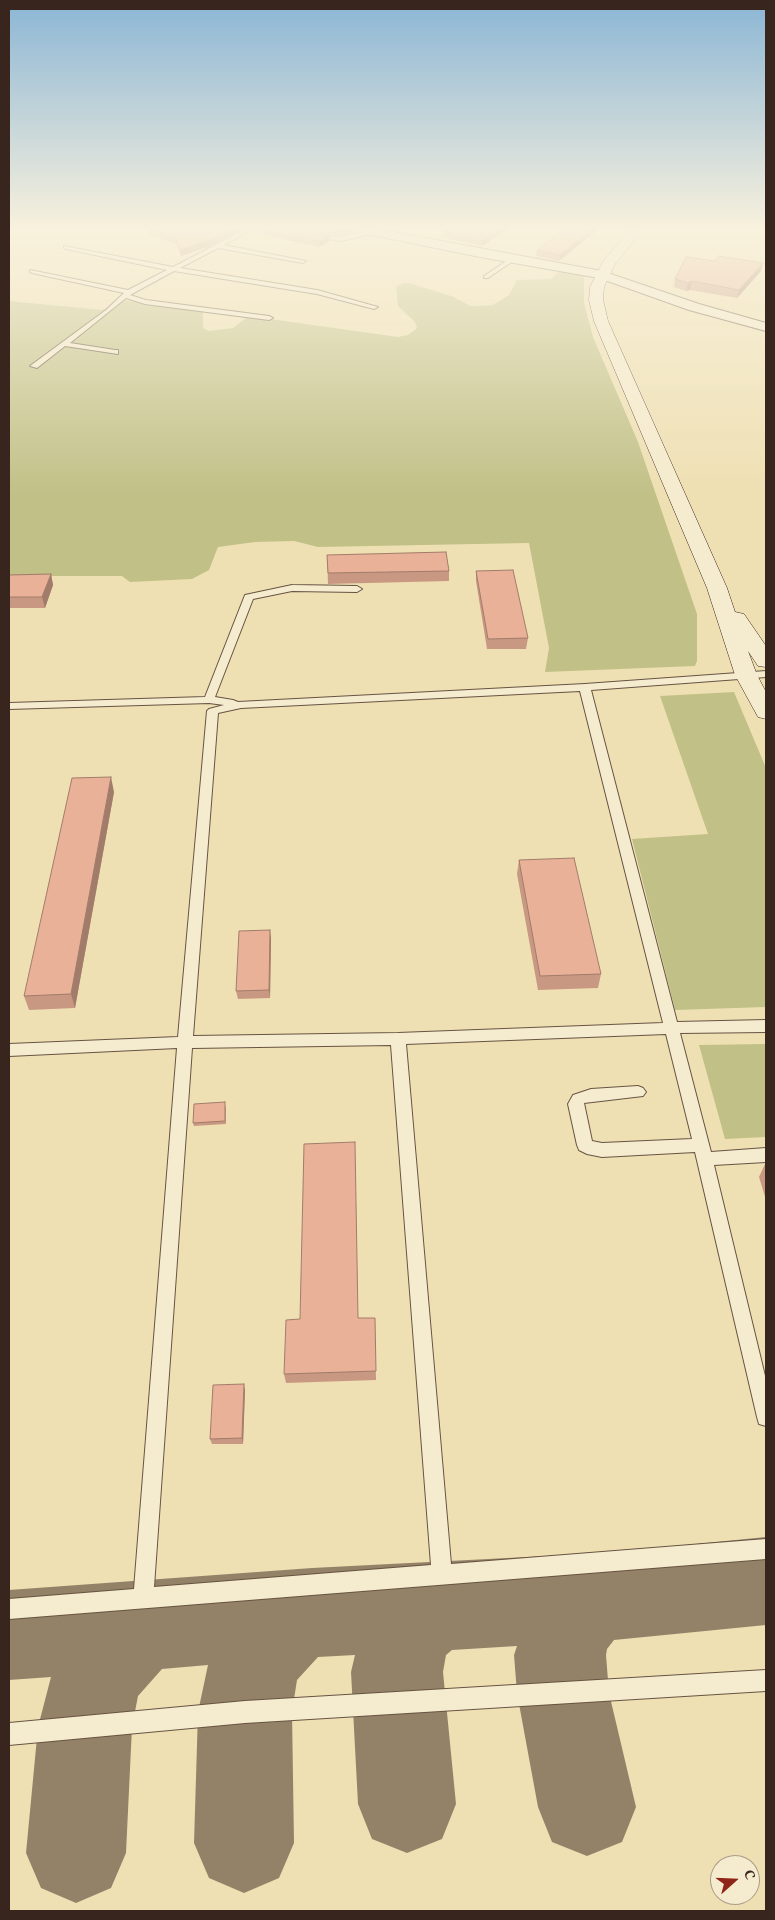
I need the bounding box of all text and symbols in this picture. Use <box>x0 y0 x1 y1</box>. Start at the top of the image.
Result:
north arrow <box>710 1855 760 1905</box>
text: С <box>738 1868 759 1883</box>

